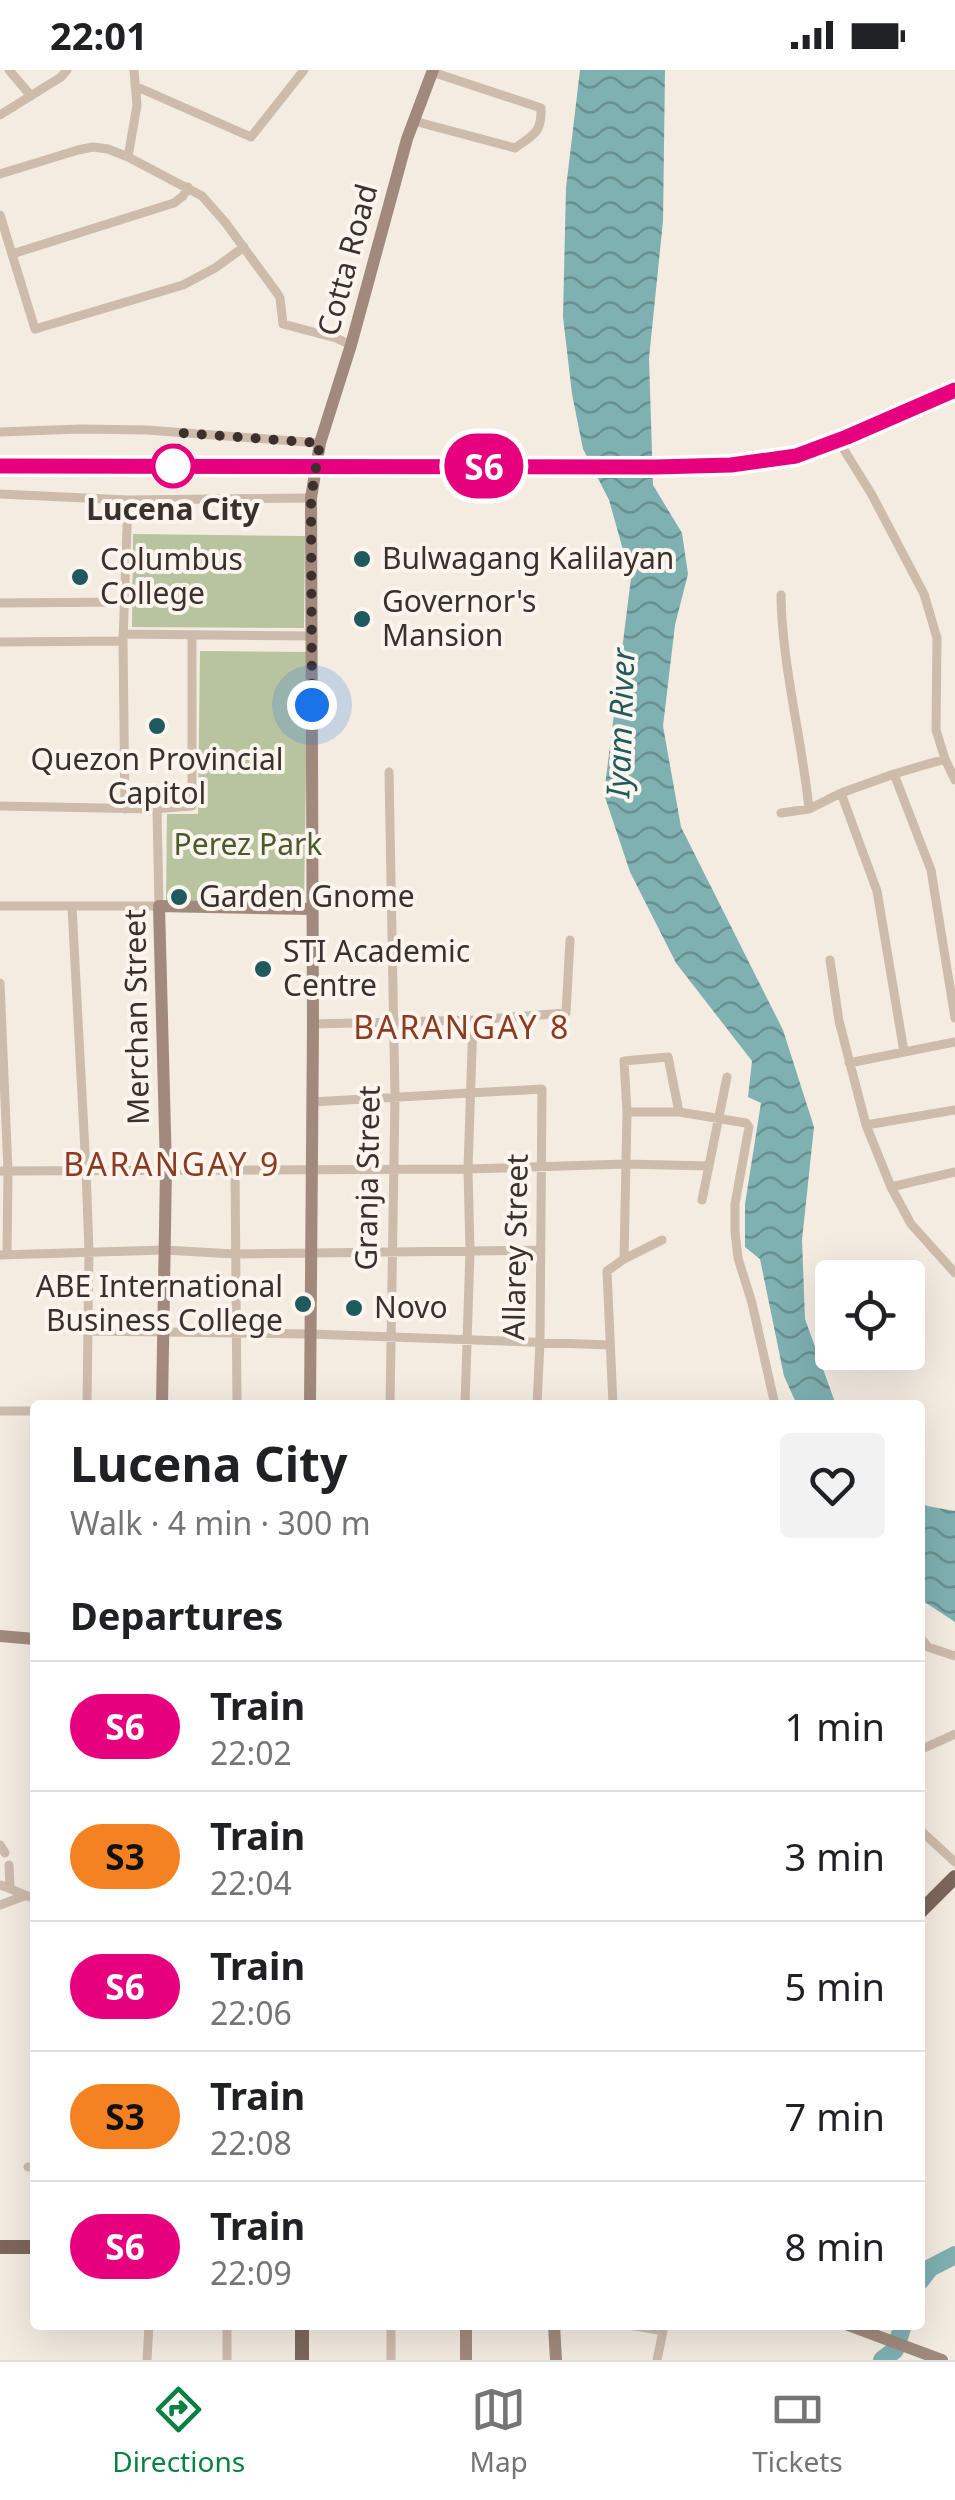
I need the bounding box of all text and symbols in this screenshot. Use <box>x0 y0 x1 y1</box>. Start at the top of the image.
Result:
text: 22:01 <box>50 9 148 61</box>
street label: Cotta Road <box>307 179 386 340</box>
line badge: S6 <box>439 434 529 498</box>
text: S6 <box>464 443 504 490</box>
marker: Lucena City <box>152 445 194 487</box>
place label: Lucena City <box>86 488 261 529</box>
place label: Bulwagang Kalilayan <box>382 537 674 578</box>
place label: Columbus College <box>100 538 243 613</box>
marker: Bulwagang Kalilayan <box>351 548 373 570</box>
marker: Columbus College <box>69 566 91 588</box>
place label: Governor's Mansion <box>382 580 536 655</box>
marker: Governor's Mansion <box>351 608 373 630</box>
water label: Iyam River <box>595 646 644 800</box>
your location <box>287 680 337 730</box>
marker: Quezon Provincial Capitol <box>146 715 168 737</box>
place label: Quezon Provincial Capitol <box>31 738 283 813</box>
park label: Perez Park <box>174 823 322 864</box>
place label: Garden Gnome <box>199 875 415 916</box>
marker: Garden Gnome <box>168 886 190 908</box>
street label: Merchan Street <box>113 909 158 1125</box>
place label: STI Academic Centre <box>283 930 470 1005</box>
marker: STI Academic Centre <box>252 958 274 980</box>
district label: BARANGAY 8 <box>353 1005 571 1048</box>
street label: Granja Street <box>344 1085 389 1271</box>
district label: BARANGAY 9 <box>63 1142 281 1185</box>
street label: Allarey Street <box>492 1153 537 1341</box>
map controls <box>815 1260 925 1370</box>
button: locate <box>815 1260 925 1370</box>
place label: ABE International Business College <box>36 1265 283 1340</box>
place label: Novo <box>374 1286 448 1327</box>
marker: ABE International Business College <box>292 1293 314 1315</box>
marker: Novo <box>343 1297 365 1319</box>
text: Lucena City <box>70 1431 347 1496</box>
button: heart <box>780 1433 885 1538</box>
text: Walk · 4 min · 300 m <box>70 1501 371 1544</box>
text: Departures <box>70 1589 283 1641</box>
text: Train <box>210 1679 305 1731</box>
text: 1 min <box>785 1700 885 1752</box>
text: S6 <box>105 1703 145 1750</box>
text: 22:02 <box>210 1731 292 1774</box>
text: Train <box>210 1809 305 1861</box>
text: 3 min <box>785 1830 885 1882</box>
text: S3 <box>105 1833 145 1880</box>
text: 22:04 <box>210 1861 292 1904</box>
text: Train <box>210 1939 305 1991</box>
text: 5 min <box>785 1960 885 2012</box>
text: S6 <box>105 1963 145 2010</box>
text: 22:06 <box>210 1991 292 2034</box>
text: Train <box>210 2069 305 2121</box>
text: 7 min <box>785 2090 885 2142</box>
text: S3 <box>105 2093 145 2140</box>
text: 22:08 <box>210 2121 292 2164</box>
text: Train <box>210 2199 305 2251</box>
text: 8 min <box>785 2220 885 2272</box>
text: S6 <box>105 2223 145 2270</box>
text: 22:09 <box>210 2251 292 2294</box>
tab: Directions <box>112 2382 245 2480</box>
tab: Map <box>470 2382 528 2480</box>
tab: Tickets <box>752 2382 843 2480</box>

